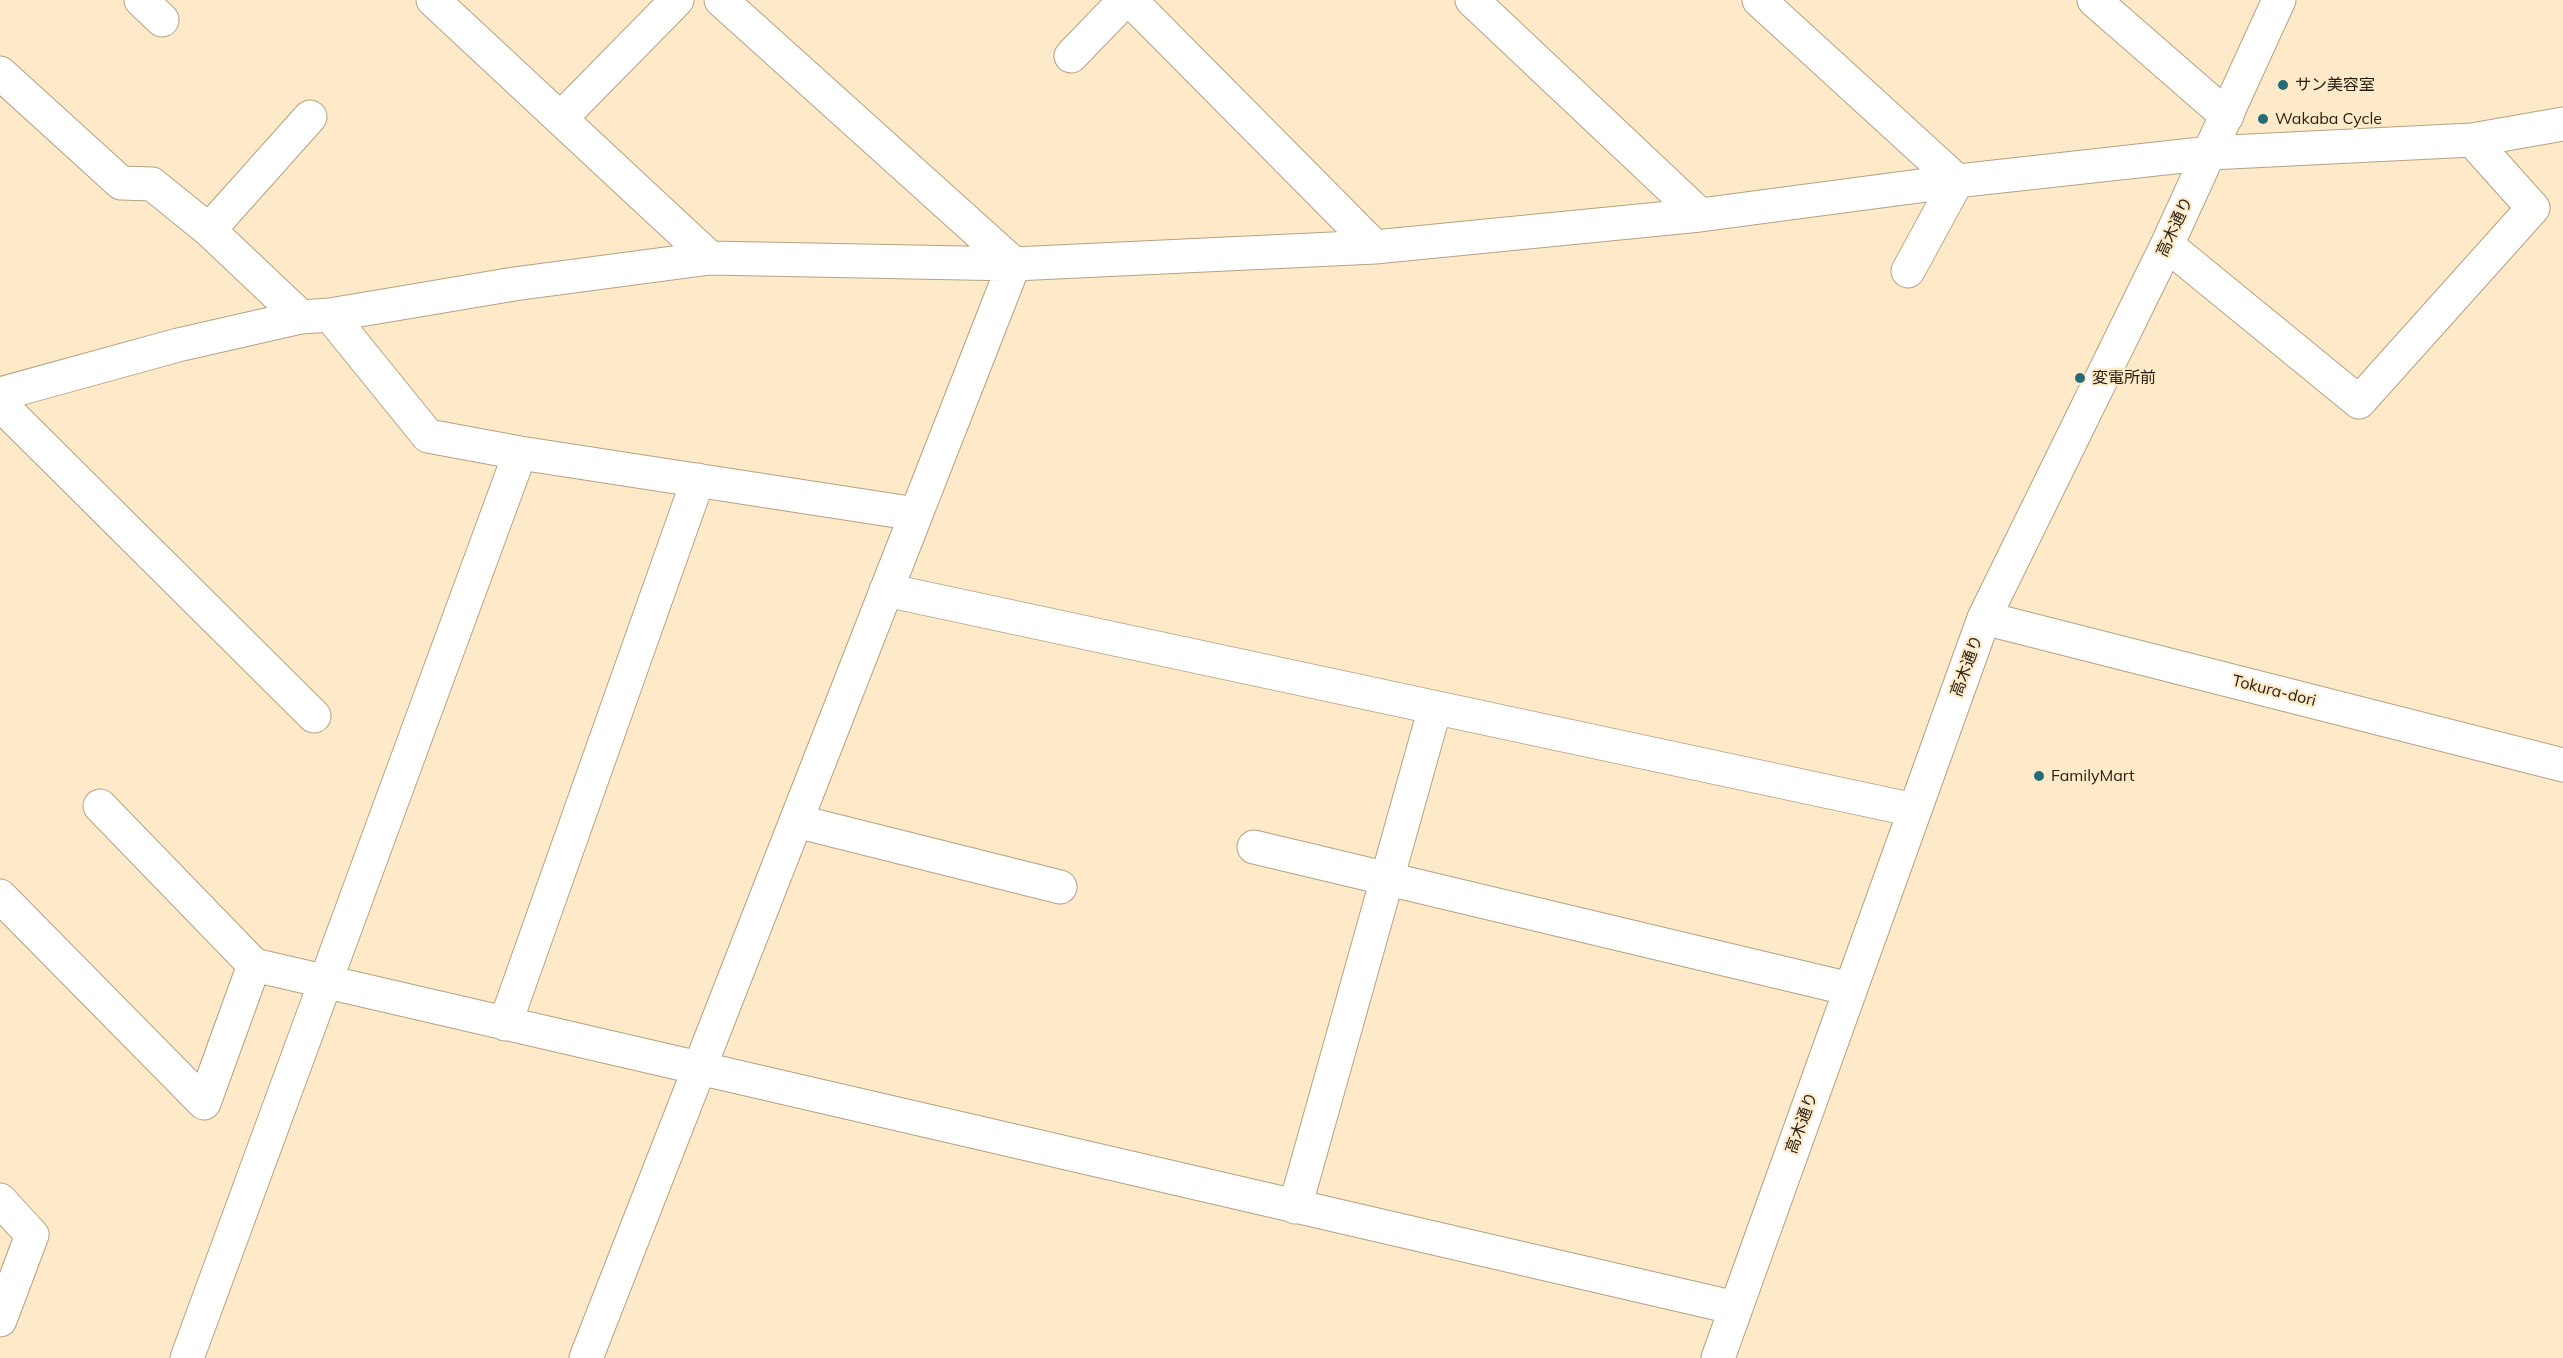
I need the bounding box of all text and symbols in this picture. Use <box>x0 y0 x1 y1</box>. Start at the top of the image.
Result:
place label: サン美容室 <box>2295 75 2375 95</box>
marker: サン美容室 <box>2276 78 2290 92</box>
place label: Wakaba Cycle <box>2275 109 2382 129</box>
marker: Wakaba Cycle <box>2256 112 2270 126</box>
street label: 高木通り <box>2153 194 2197 260</box>
place label: 変電所前 <box>2092 368 2156 388</box>
marker: 変電所前 <box>2073 371 2087 385</box>
street label: 高木通り <box>1947 633 1987 699</box>
street label: Tokura-dori <box>2230 671 2318 711</box>
place label: FamilyMart <box>2051 766 2135 786</box>
marker: FamilyMart <box>2032 769 2046 783</box>
street label: 高木通り <box>1782 1090 1822 1156</box>

